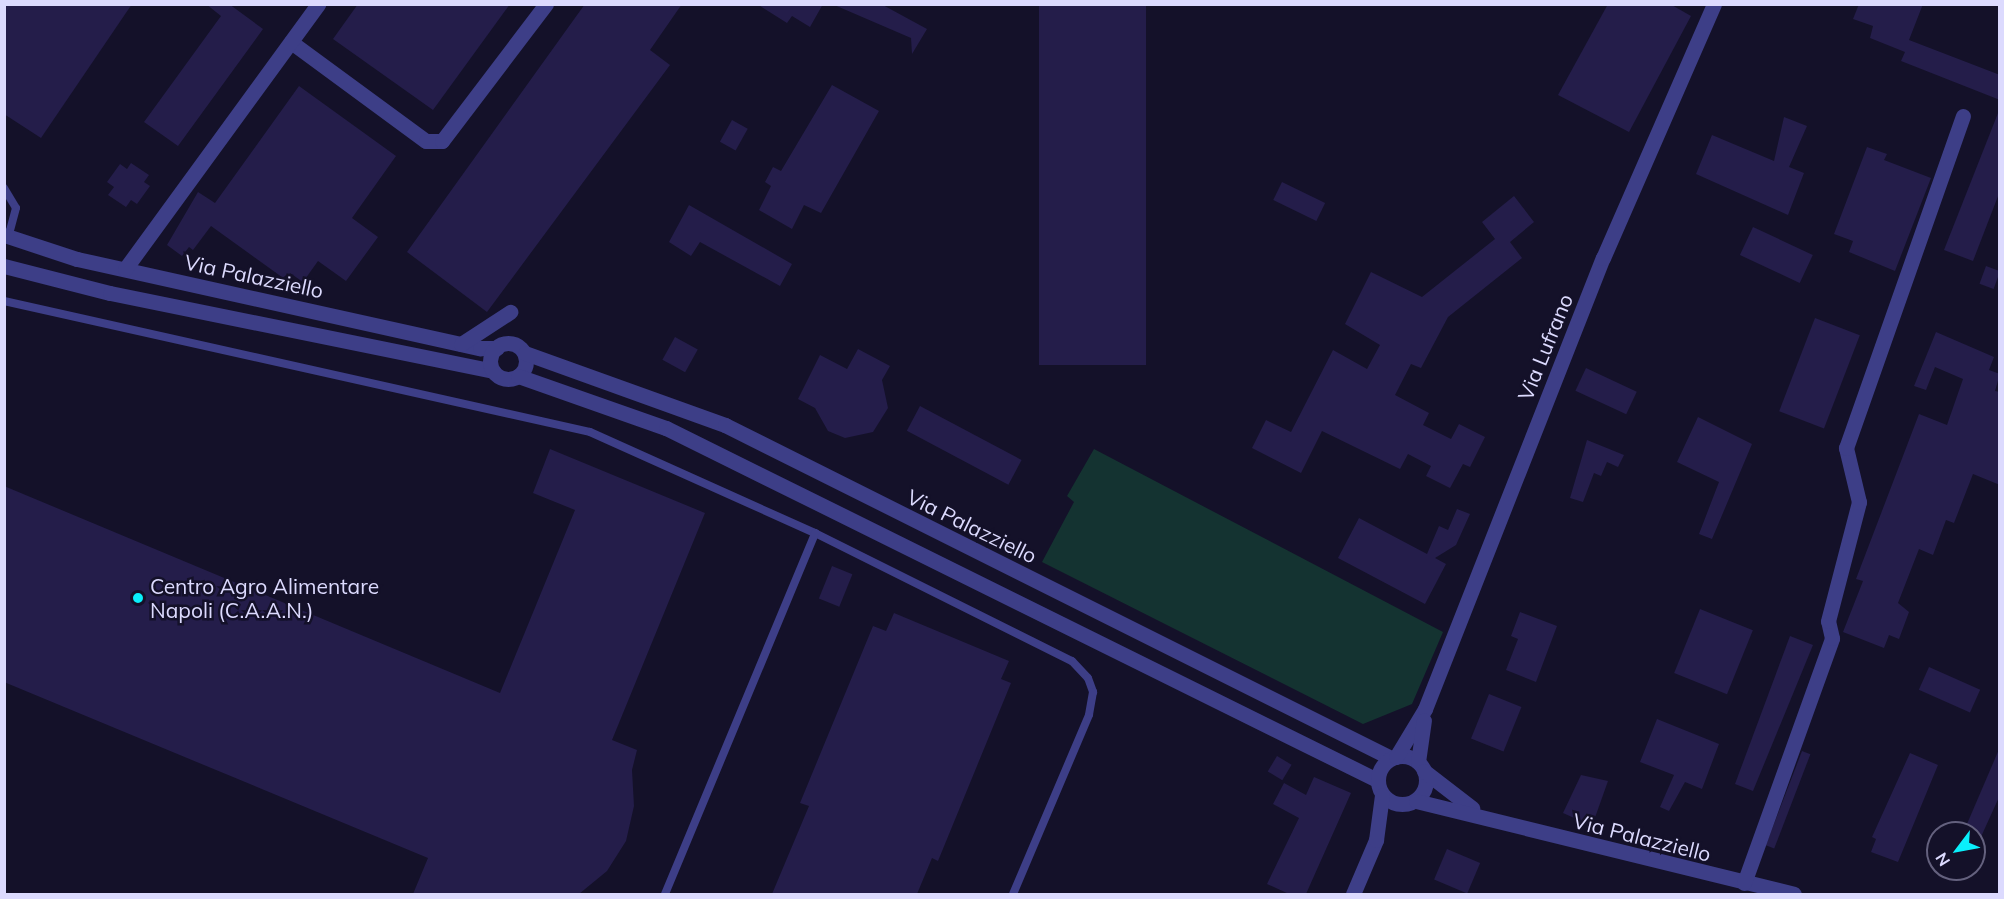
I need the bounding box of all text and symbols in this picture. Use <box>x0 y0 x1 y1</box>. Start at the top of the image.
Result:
street label: Via Palazziello <box>182 249 326 303</box>
street label: Via Lufrano <box>1512 290 1578 404</box>
street label: Via Palazziello <box>903 484 1041 568</box>
place label: Centro Agro Alimentare Napoli (C.A.A.N.) <box>150 573 379 623</box>
marker: Centro Agro Alimentare Napoli (C.A.A.N.) <box>131 591 145 605</box>
street label: Via Palazziello <box>1570 808 1714 866</box>
north arrow <box>1926 821 1986 881</box>
text: N <box>1931 849 1954 870</box>

